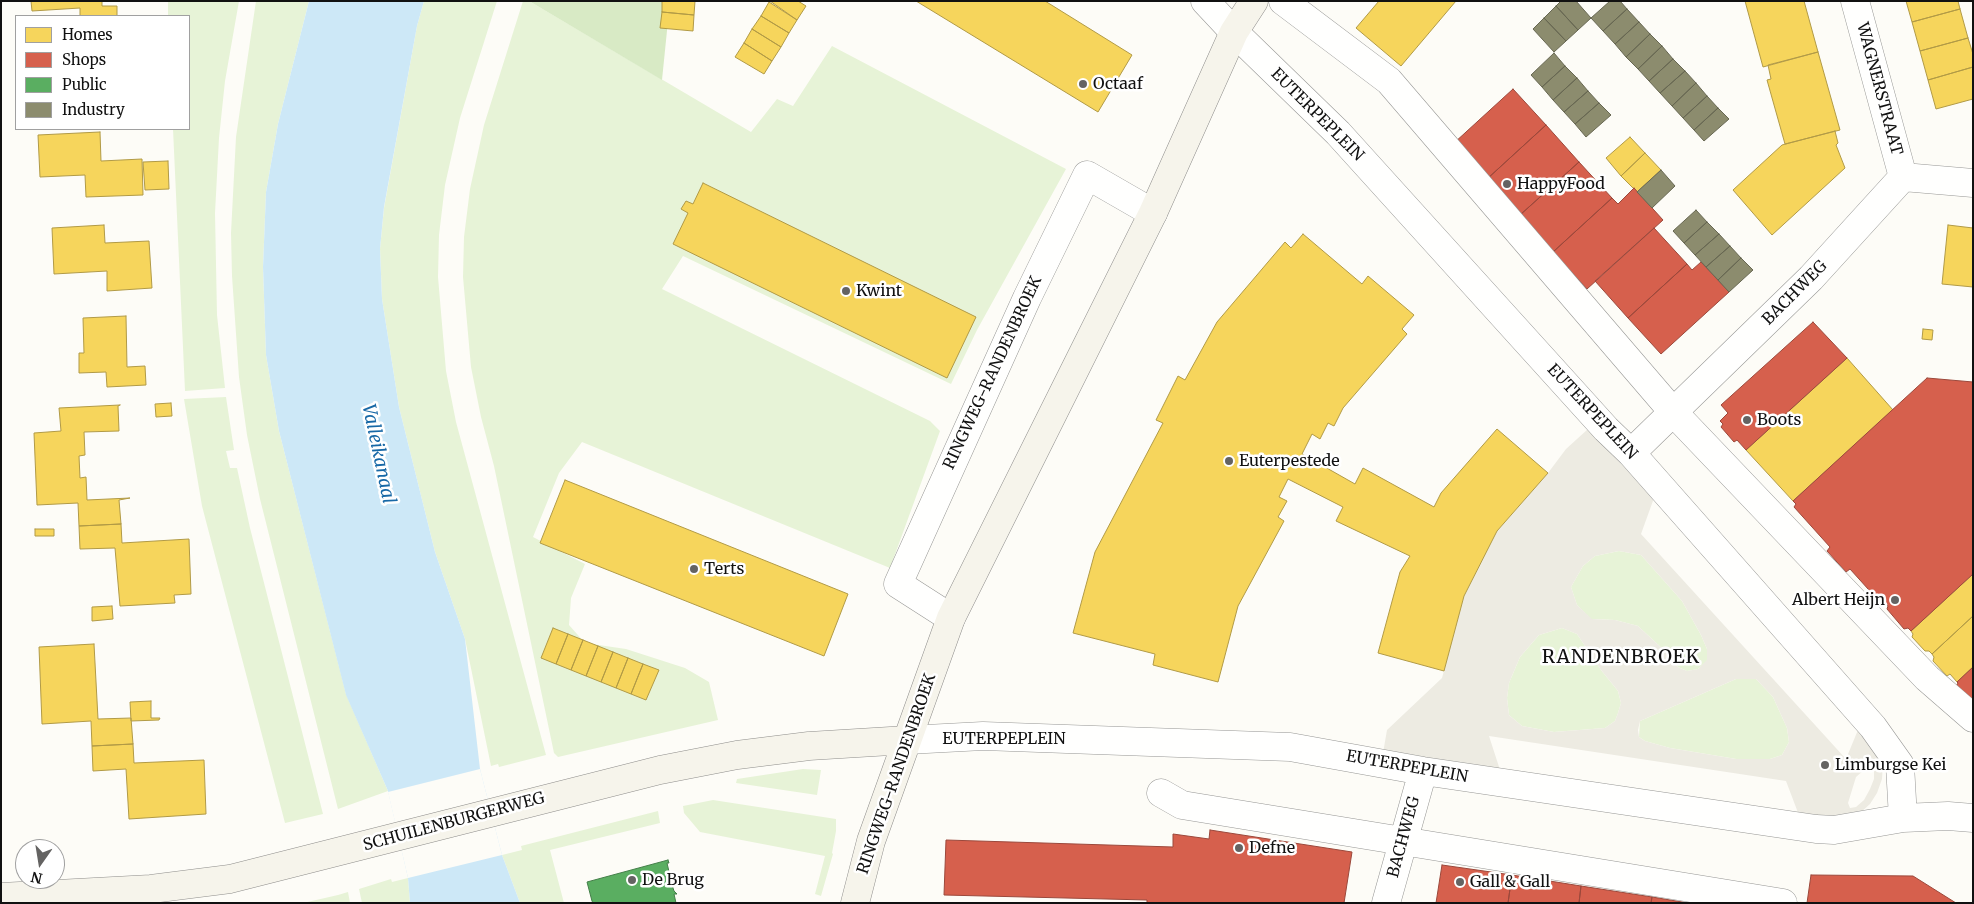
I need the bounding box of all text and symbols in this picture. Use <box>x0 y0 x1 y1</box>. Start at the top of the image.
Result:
legend <box>15 15 190 130</box>
street label: WAGNERSTRAAT <box>1852 21 1906 157</box>
text: Homes <box>62 25 113 44</box>
text: Shops <box>62 50 106 69</box>
street label: EUTERPEPLEIN <box>1267 65 1367 165</box>
place label: Octaaf <box>1093 74 1143 94</box>
text: Public <box>62 75 107 94</box>
marker: Octaaf <box>1077 78 1089 90</box>
text: Industry <box>62 100 125 119</box>
place label: HappyFood <box>1517 174 1605 194</box>
marker: HappyFood <box>1501 178 1513 190</box>
street label: BACHWEG <box>1759 257 1831 329</box>
street label: RINGWEG-RANDENBROEK <box>940 273 1046 473</box>
place label: Kwint <box>856 281 902 301</box>
marker: Kwint <box>840 285 852 297</box>
street label: EUTERPEPLEIN <box>1543 360 1641 464</box>
water label: Valleikanaal <box>357 402 399 506</box>
place label: Boots <box>1757 410 1801 430</box>
marker: Boots <box>1741 414 1753 426</box>
place label: Euterpestede <box>1239 451 1340 471</box>
marker: Euterpestede <box>1223 455 1235 467</box>
place label: Terts <box>704 559 744 579</box>
marker: Terts <box>688 563 700 575</box>
place label: Albert Heijn <box>1792 590 1885 610</box>
marker: Albert Heijn <box>1889 594 1901 606</box>
district label: RANDENBROEK <box>1540 647 1702 669</box>
street label: RINGWEG-RANDENBROEK <box>854 671 940 877</box>
street label: EUTERPEPLEIN <box>942 729 1066 749</box>
street label: EUTERPEPLEIN <box>1345 747 1469 787</box>
place label: Limburgse Kei <box>1835 755 1946 775</box>
marker: Limburgse Kei <box>1819 759 1831 771</box>
street label: SCHUILENBURGERWEG <box>361 789 547 855</box>
street label: BACHWEG <box>1384 794 1424 880</box>
place label: Defne <box>1249 838 1295 858</box>
north arrow <box>15 839 65 889</box>
marker: Defne <box>1233 842 1245 854</box>
text: N <box>29 868 44 888</box>
place label: De Brug <box>642 870 704 890</box>
place label: Gall & Gall <box>1470 872 1550 892</box>
marker: De Brug <box>626 874 638 886</box>
marker: Gall & Gall <box>1454 876 1466 888</box>

